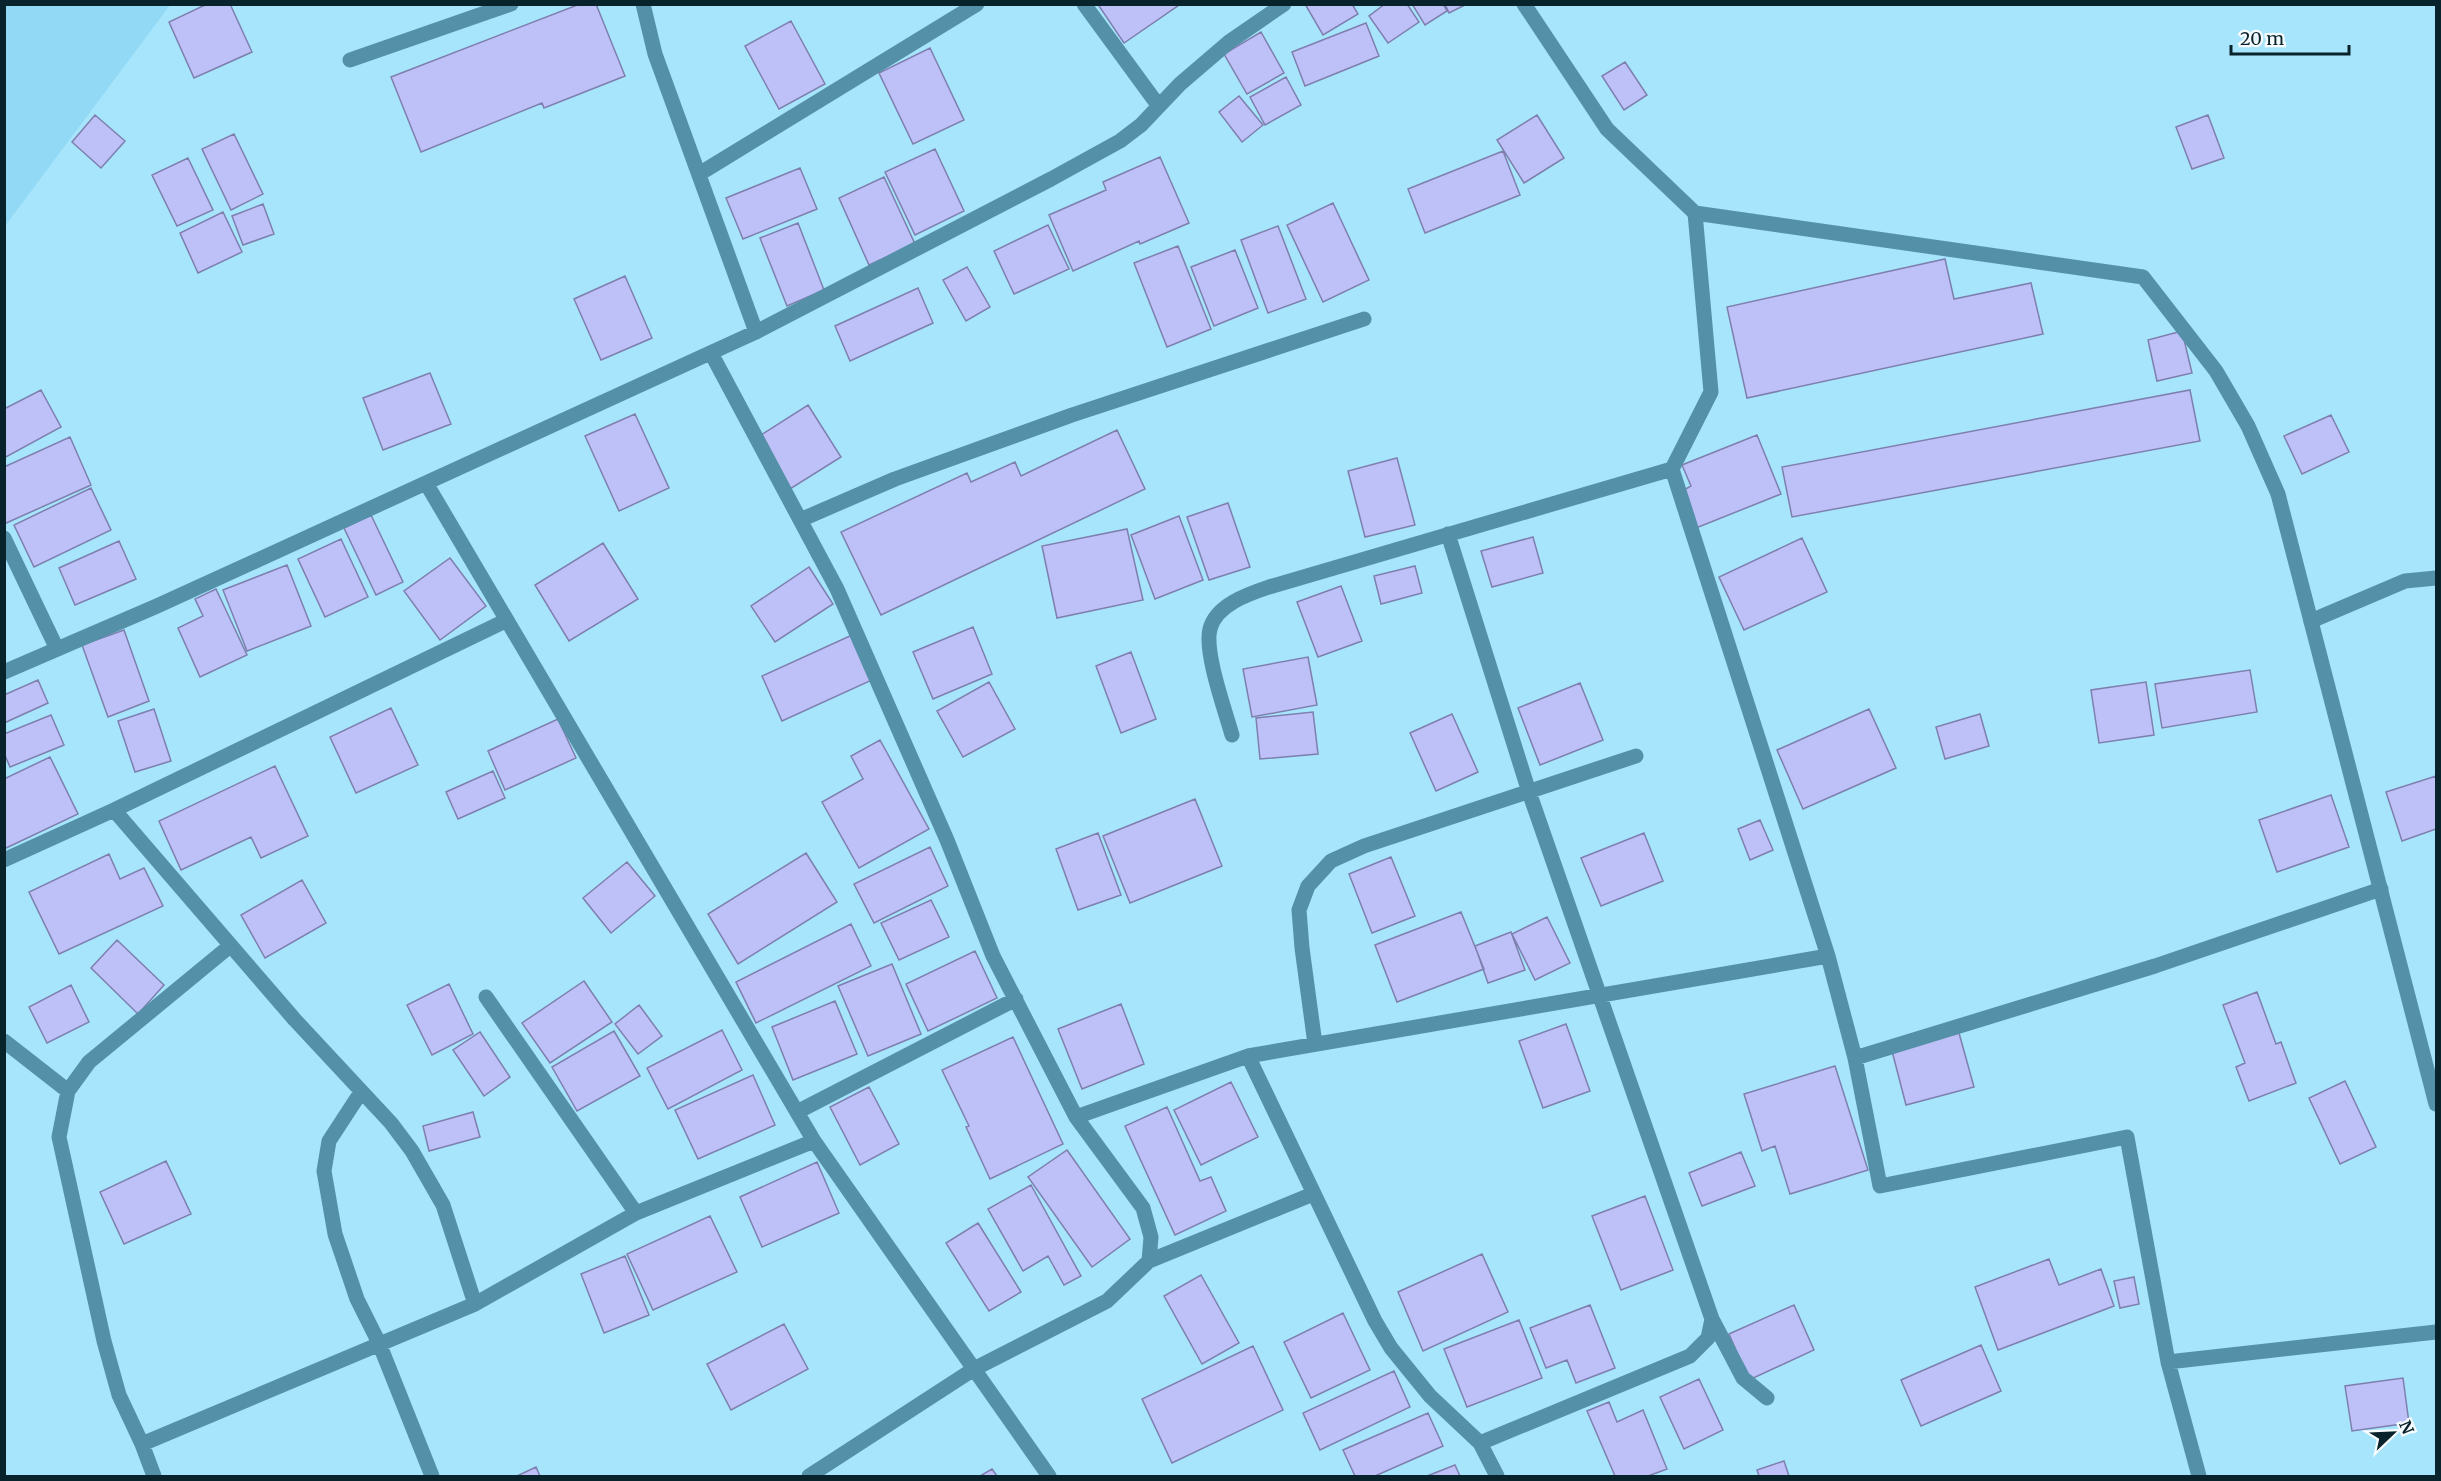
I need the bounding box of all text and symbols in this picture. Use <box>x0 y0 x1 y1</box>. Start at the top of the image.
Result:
scale bar <box>2231 18 2350 56</box>
text: 20 m <box>2240 27 2284 50</box>
north arrow <box>2363 1403 2423 1463</box>
text: N <box>2395 1417 2419 1437</box>

